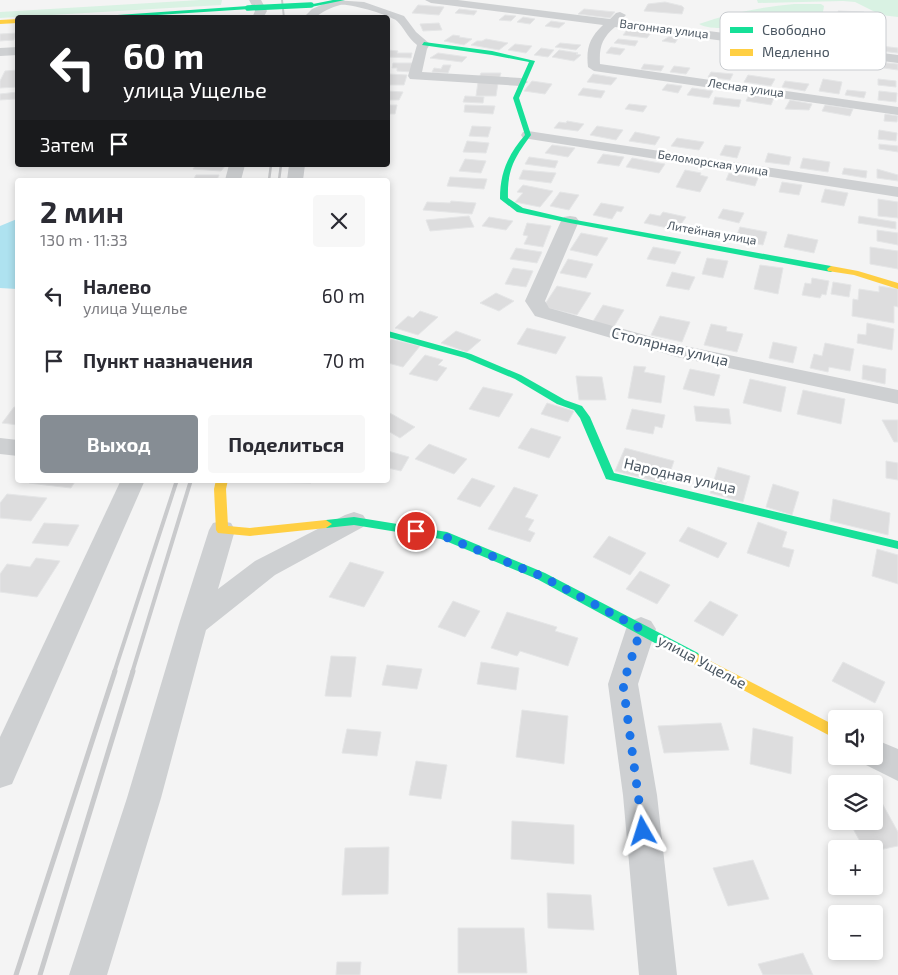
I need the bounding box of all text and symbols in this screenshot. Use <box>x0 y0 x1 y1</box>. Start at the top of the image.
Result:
legend <box>720 12 886 70</box>
street label: Вагонная улица <box>619 16 709 41</box>
text: Свободно <box>762 21 826 38</box>
text: 60 m <box>123 34 204 76</box>
icon: left <box>40 35 105 100</box>
text: Медленно <box>762 43 830 60</box>
street label: Лесная улица <box>707 75 785 100</box>
text: улица Ущелье <box>123 76 267 102</box>
icon: arrive <box>105 130 133 158</box>
text: Затем <box>40 133 95 156</box>
street label: Беломорская улица <box>657 146 769 179</box>
text: 2 мин <box>40 193 124 229</box>
button: close <box>313 195 365 247</box>
street label: Литейная улица <box>666 217 758 248</box>
text: 130 m · 11:33 <box>40 230 128 249</box>
text: Налево <box>83 275 151 298</box>
icon: left <box>40 282 68 310</box>
text: 60 m <box>322 284 365 307</box>
text: улица Ущелье <box>83 298 188 317</box>
street label: Столярная улица <box>610 323 731 370</box>
icon: arrive <box>40 347 68 375</box>
text: Пункт назначения <box>83 349 253 372</box>
text: 70 m <box>323 349 365 372</box>
button: Выход <box>40 415 198 473</box>
button: Поделиться <box>208 415 365 473</box>
street label: Народная улица <box>622 453 738 498</box>
pin <box>395 510 437 552</box>
icon: arrive <box>402 517 430 545</box>
street label: улица Ущелье <box>654 630 750 693</box>
map controls <box>828 710 883 960</box>
button: sound <box>828 710 883 765</box>
button: layers <box>828 775 883 830</box>
position arrow <box>616 804 668 856</box>
button: + <box>828 840 883 895</box>
button: − <box>828 905 883 960</box>

